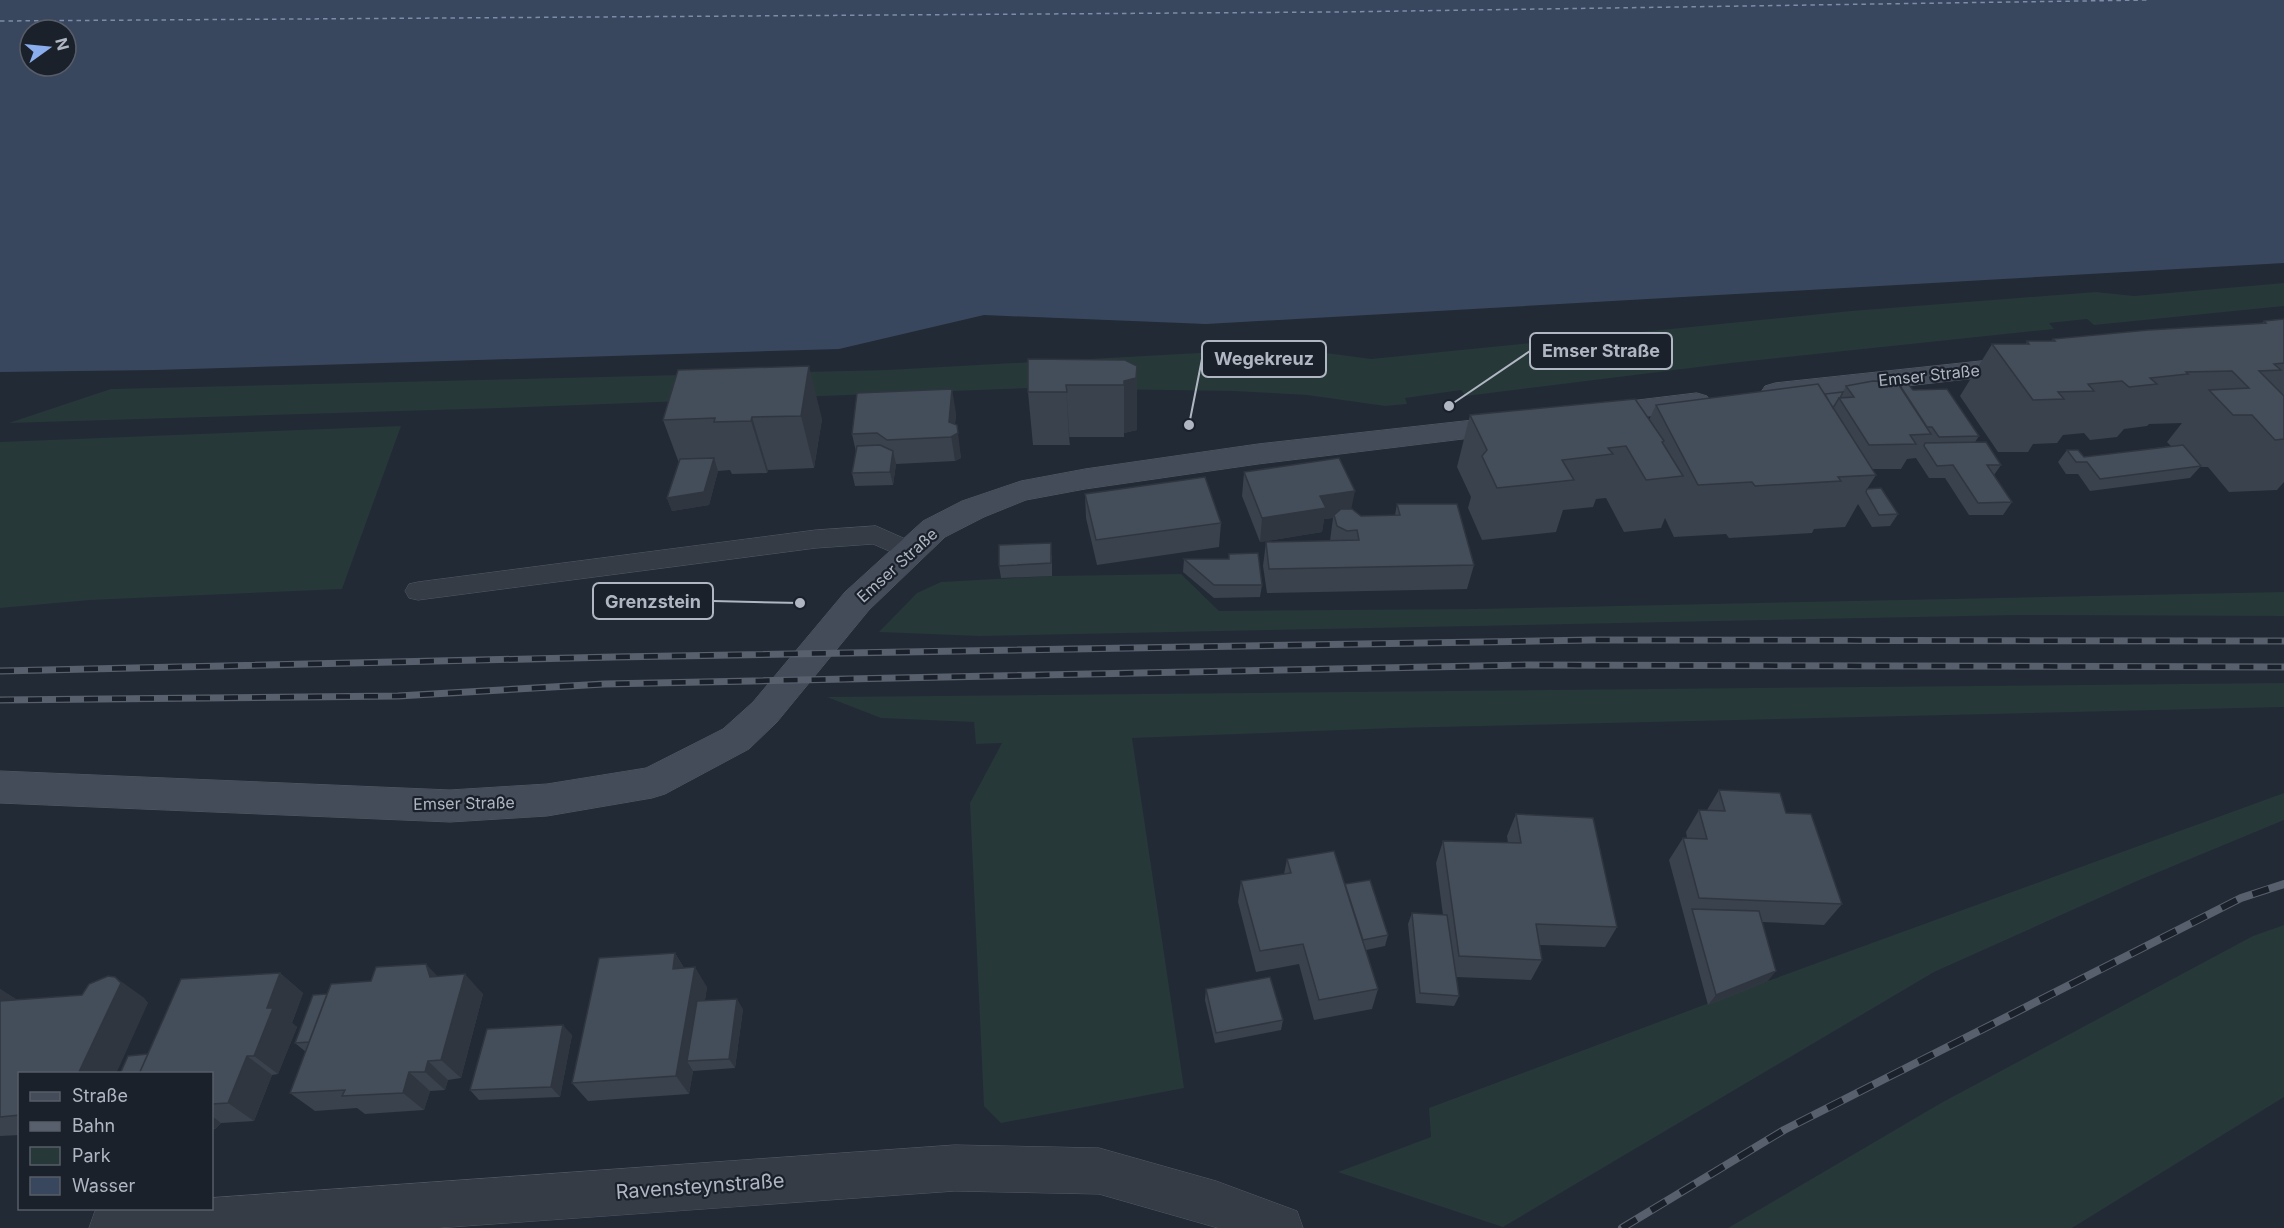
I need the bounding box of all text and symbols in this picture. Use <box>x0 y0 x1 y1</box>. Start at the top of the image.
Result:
north arrow <box>18 18 78 78</box>
text: N <box>51 36 74 53</box>
callout: Emser Straße <box>1530 333 1672 369</box>
text: Emser Straße <box>1542 340 1660 361</box>
callout: Wegekreuz <box>1202 341 1326 377</box>
text: Wegekreuz <box>1214 348 1314 369</box>
street label: Emser Straße <box>1877 360 1981 390</box>
street label: Emser Straße <box>853 524 941 606</box>
callout: Grenzstein <box>593 583 713 619</box>
text: Grenzstein <box>605 591 701 612</box>
street label: Emser Straße <box>413 792 515 814</box>
legend <box>18 1072 213 1210</box>
text: Straße <box>72 1085 128 1106</box>
text: Bahn <box>72 1115 115 1136</box>
text: Park <box>72 1145 111 1166</box>
street label: Ravensteynstraße <box>615 1168 785 1204</box>
text: Wasser <box>72 1175 135 1196</box>

